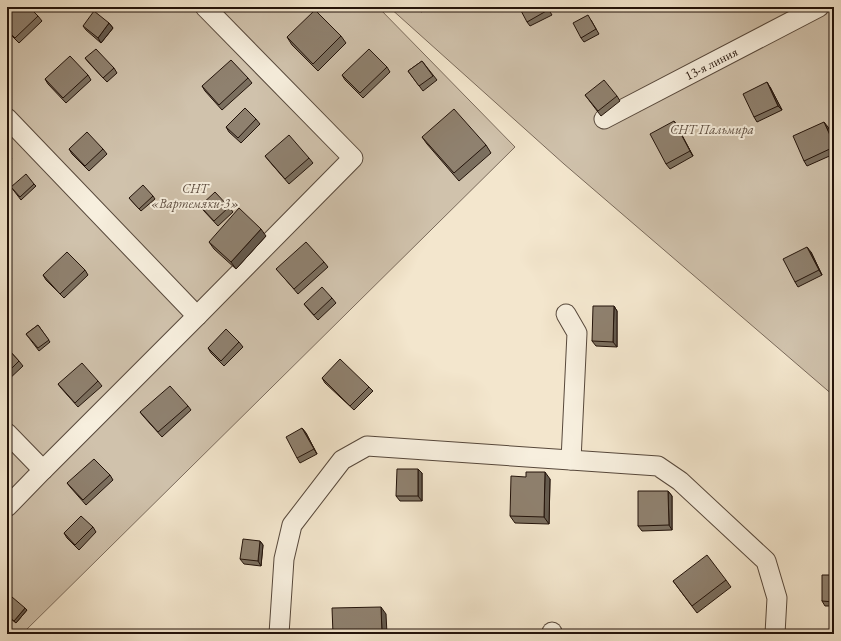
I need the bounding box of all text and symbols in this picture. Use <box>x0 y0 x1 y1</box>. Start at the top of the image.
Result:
street label: 13-я линия <box>682 43 741 84</box>
park label: СНТ Пальмира <box>670 121 754 138</box>
park label: СНТ «Вартемяки-3» <box>151 180 239 212</box>

